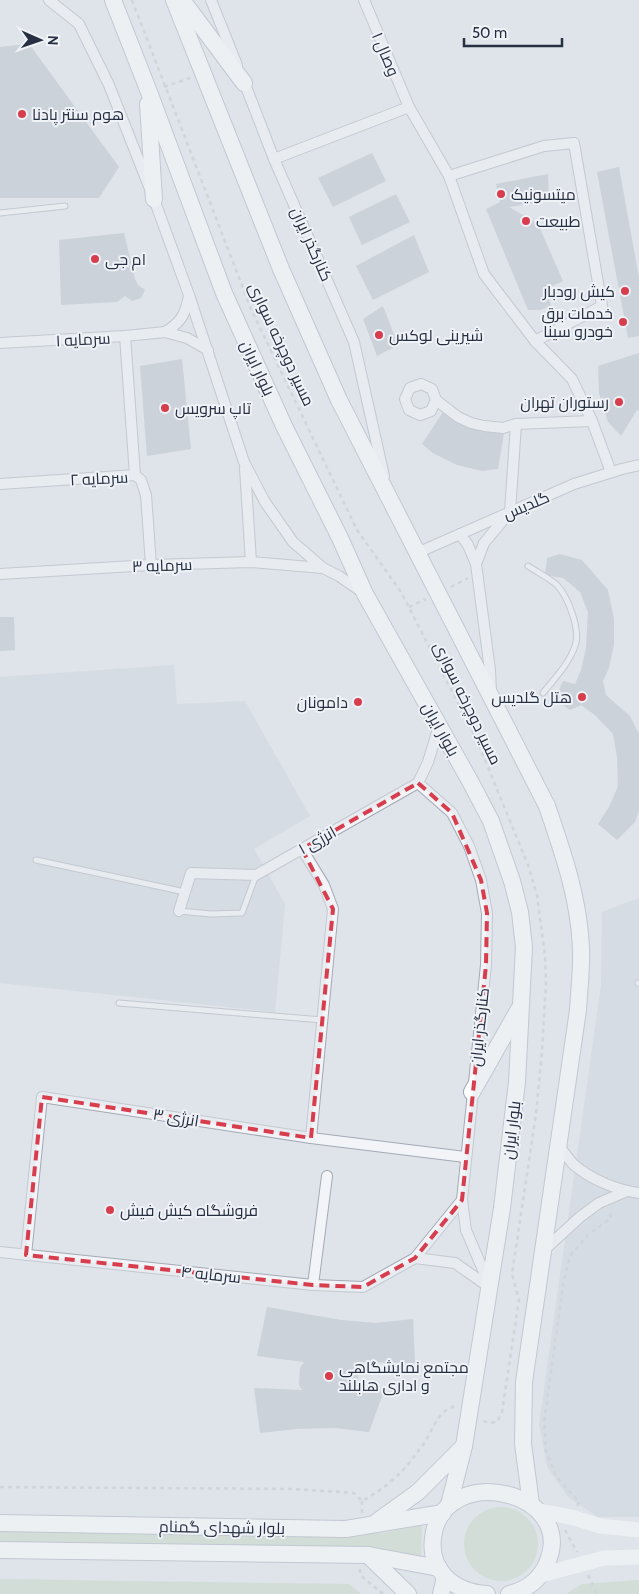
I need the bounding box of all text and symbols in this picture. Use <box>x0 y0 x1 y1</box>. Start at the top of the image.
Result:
north arrow <box>15 15 65 65</box>
scale bar <box>464 15 562 47</box>
text: 50 m <box>472 24 507 42</box>
street label: وصال ۱ <box>367 29 403 79</box>
text: N <box>44 35 62 46</box>
place label: هوم سنتر پادنا <box>32 105 124 126</box>
marker: هوم سنتر پادنا <box>16 108 28 120</box>
place label: میتسونیک <box>511 185 576 204</box>
marker: میتسونیک <box>495 188 507 200</box>
street label: کنارگذر ایران <box>286 204 336 285</box>
place label: طبیعت <box>536 212 581 231</box>
marker: طبیعت <box>520 215 532 227</box>
place label: ام جی <box>105 250 146 271</box>
marker: ام جی <box>89 253 101 265</box>
street label: مسیر دوچرخه سواری <box>243 279 319 410</box>
place label: کیش رودبار <box>542 282 615 302</box>
marker: کیش رودبار <box>619 285 631 297</box>
place label: خدمات برق خودرو سینا <box>541 304 613 341</box>
marker: خدمات برق خودرو سینا <box>617 316 629 328</box>
place label: شيرينی لوكس <box>389 326 483 346</box>
street label: سرمایه ۱ <box>55 329 111 350</box>
marker: شيرينی لوكس <box>373 329 385 341</box>
street label: بلوار ایران <box>236 338 279 399</box>
place label: رستوران تهران <box>520 393 609 413</box>
marker: رستوران تهران <box>613 396 625 408</box>
place label: تاپ سرویس <box>175 399 252 420</box>
marker: تاپ سرویس <box>159 402 171 414</box>
street label: سرمایه ۲ <box>69 467 129 490</box>
street label: گلدیس <box>500 487 553 525</box>
street label: سرمایه ۳ <box>131 555 193 576</box>
street label: مسیر دوچرخه سواری <box>428 639 506 769</box>
place label: هتل گلدیس <box>491 688 572 708</box>
marker: هتل گلدیس <box>576 691 588 703</box>
place label: دامونان <box>297 693 348 713</box>
marker: دامونان <box>352 696 364 708</box>
street label: بلوار ایران <box>417 699 463 760</box>
street label: انرژی ۱ <box>295 822 340 859</box>
street label: کنارگذر ایران <box>466 987 494 1068</box>
street label: بلوار ایران <box>498 1100 526 1161</box>
street label: انرژی ۳ <box>151 1104 200 1131</box>
place label: فروشگاه کیش فیش <box>120 1201 258 1221</box>
marker: فروشگاه کیش فیش <box>104 1204 116 1216</box>
street label: سرمایه ۴ <box>180 1262 242 1287</box>
place label: مجتمع نمایشگاهی و اداری هابلند <box>339 1358 469 1396</box>
marker: مجتمع نمایشگاهی و اداری هابلند <box>323 1370 335 1382</box>
street label: بلوار شهدای گمنام <box>159 1517 285 1540</box>

